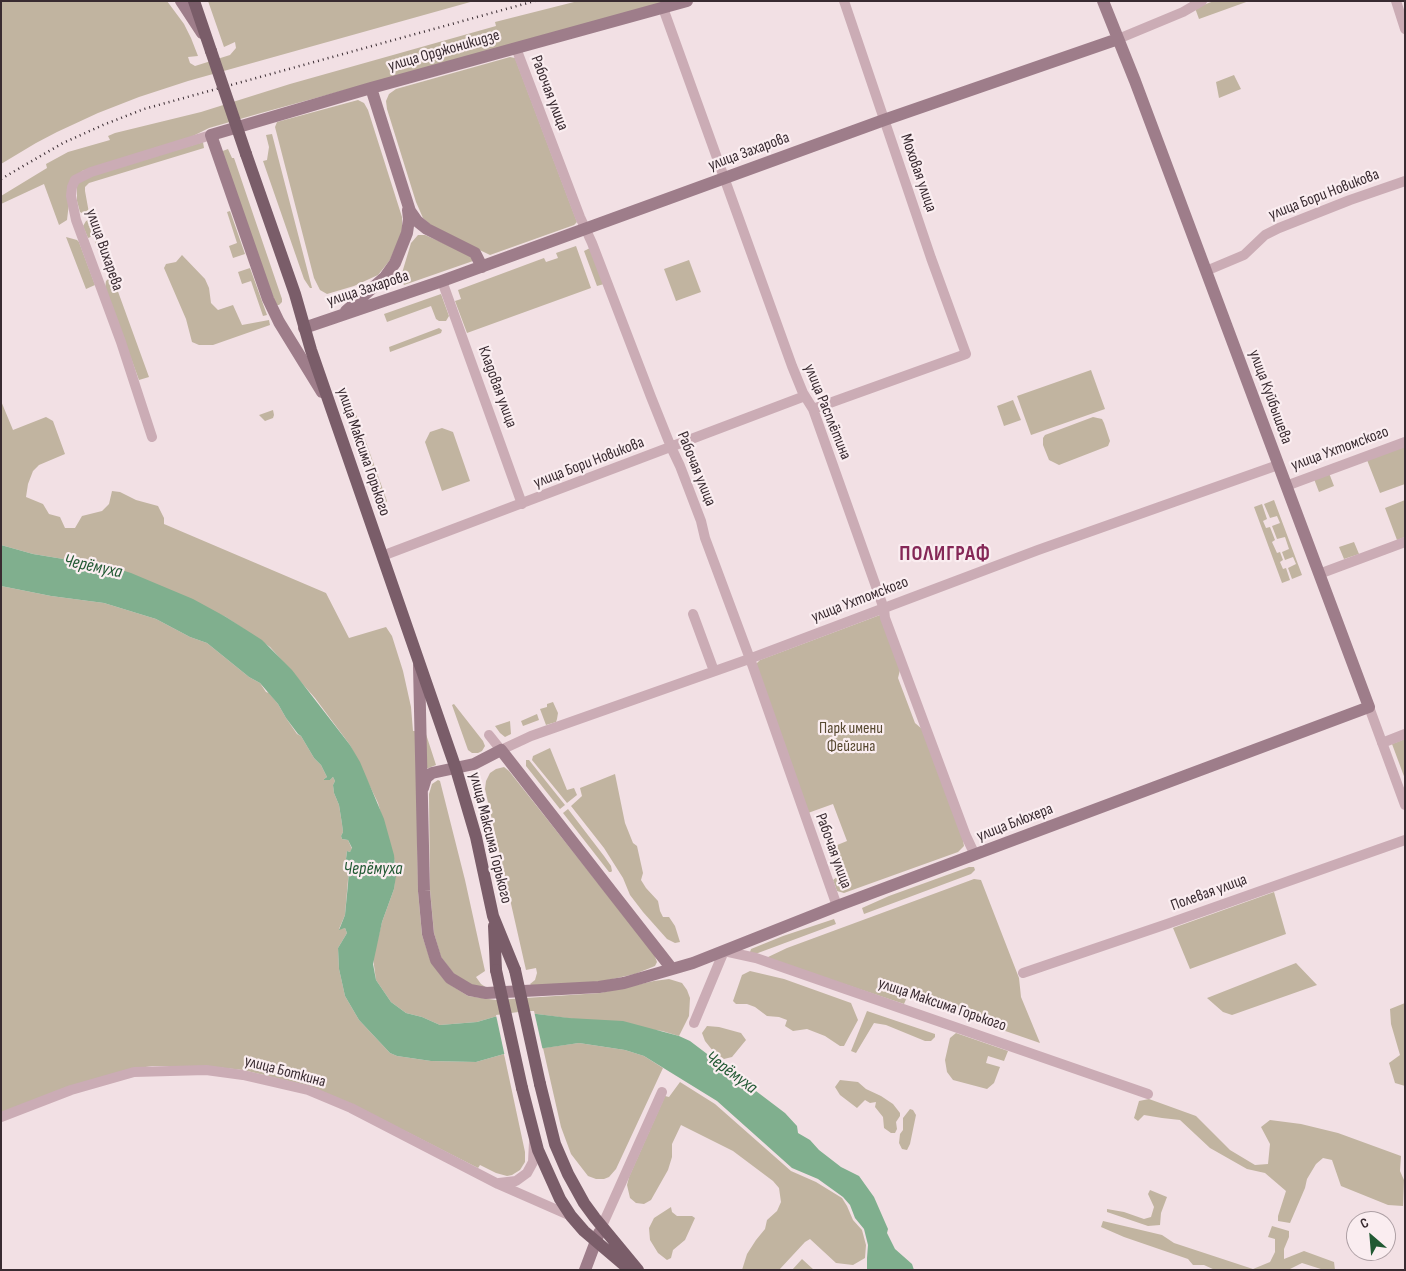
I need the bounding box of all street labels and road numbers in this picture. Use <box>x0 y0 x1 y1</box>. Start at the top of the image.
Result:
street label: улица Орджоникидзе <box>386 26 502 76</box>
street label: Рабочая улица <box>526 53 572 133</box>
street label: улица Захарова <box>706 128 792 176</box>
street label: Моховая улица <box>896 131 940 215</box>
street label: улица Бори Новикова <box>1266 165 1382 225</box>
street label: улица Вихарева <box>81 206 127 294</box>
street label: улица Захарова <box>325 267 411 311</box>
street label: Кладовая улица <box>473 344 521 430</box>
street label: улица Куйбышева <box>1244 347 1296 447</box>
street label: улица Расплётина <box>799 361 855 463</box>
street label: улица Максима Горького <box>332 385 394 519</box>
street label: улица Ухтомского <box>1289 422 1391 476</box>
street label: Рабочая улица <box>672 429 720 509</box>
street label: улица Бори Новикова <box>531 433 647 493</box>
street label: улица Ухтомского <box>809 573 911 627</box>
street label: улица Максима Горького <box>464 771 516 905</box>
street label: улица Блюхера <box>974 800 1056 846</box>
street label: Рабочая улица <box>811 811 855 891</box>
street label: Полевая улица <box>1168 870 1250 916</box>
street label: улица Максима Горького <box>875 974 1009 1036</box>
street label: улица Боткина <box>242 1052 328 1092</box>

